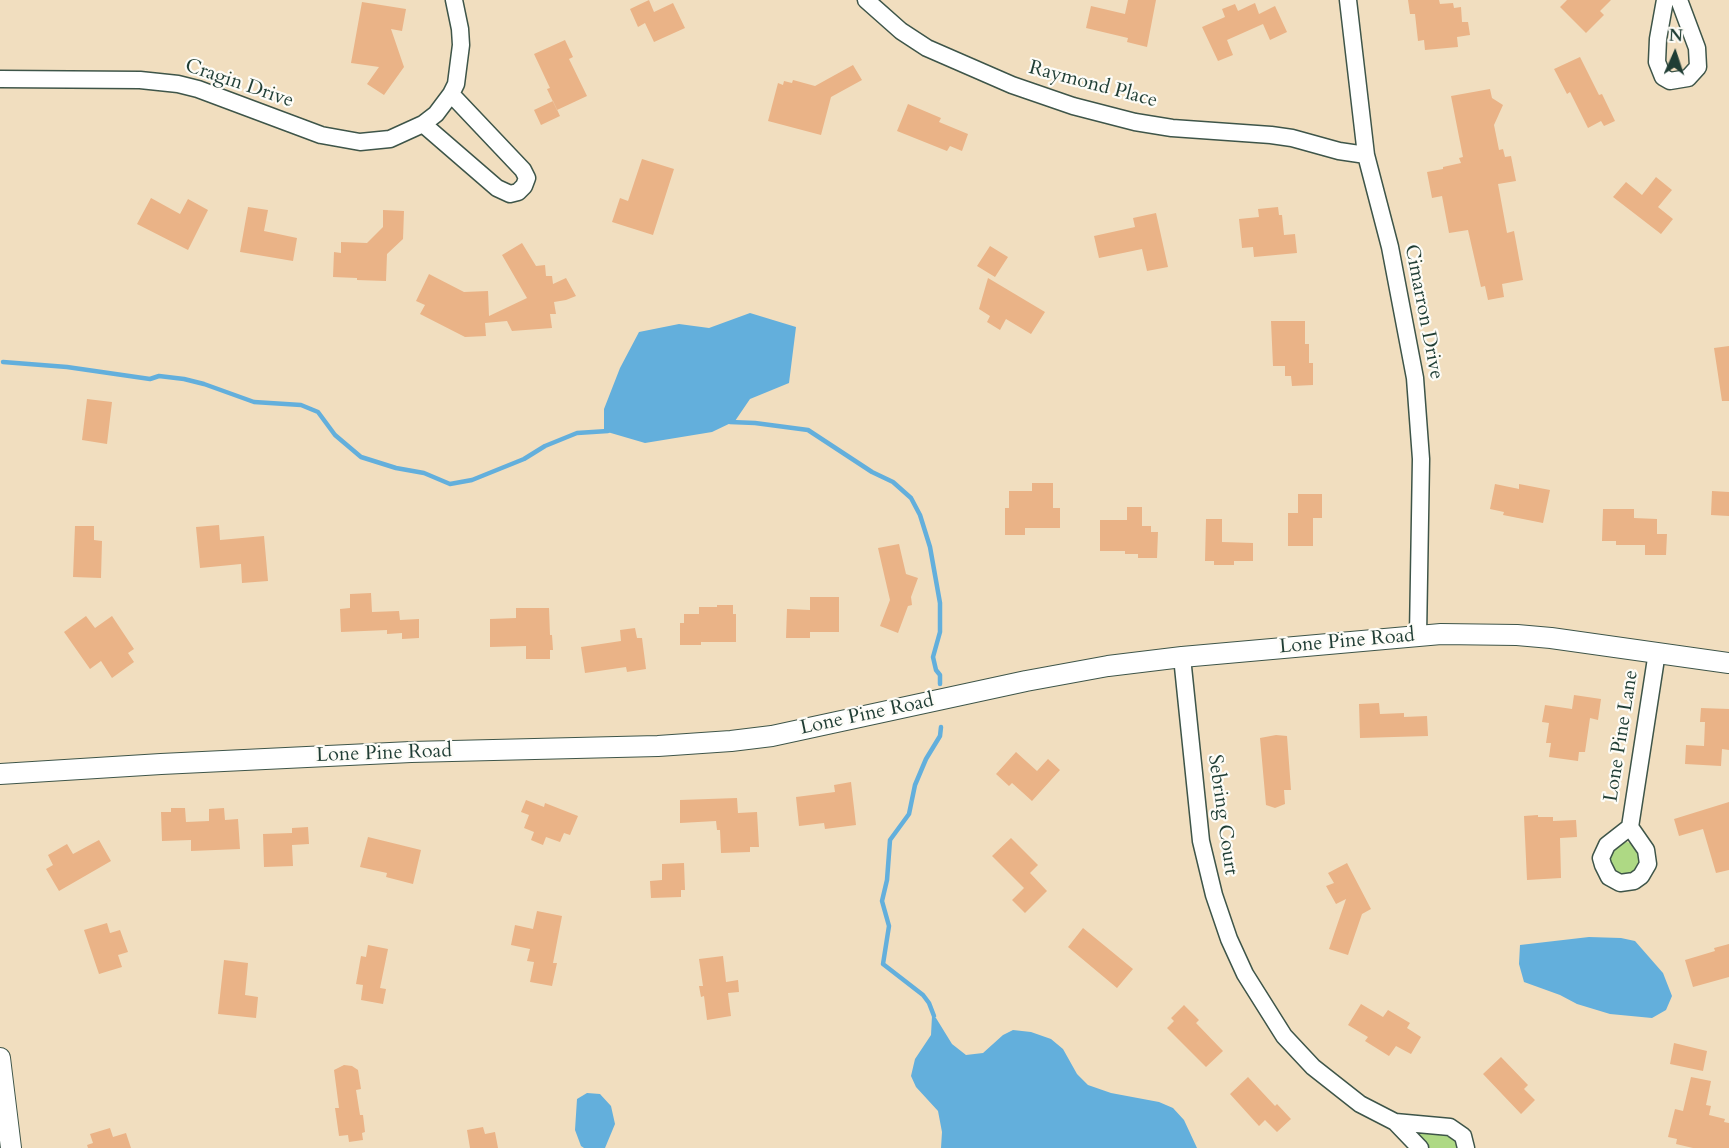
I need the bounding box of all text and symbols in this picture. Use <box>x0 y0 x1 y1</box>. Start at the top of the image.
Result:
north arrow <box>1645 24 1705 84</box>
text: N <box>1668 25 1683 47</box>
street label: Cragin Drive <box>182 54 296 114</box>
street label: Raymond Place <box>1026 56 1160 114</box>
street label: Cimarron Drive <box>1398 242 1448 382</box>
street label: Lone Pine Road <box>1278 624 1416 660</box>
street label: Lone Pine Lane <box>1600 668 1644 804</box>
street label: Lone Pine Road <box>798 689 936 741</box>
street label: Lone Pine Road <box>316 740 452 768</box>
street label: Sebring Court <box>1202 753 1242 877</box>

